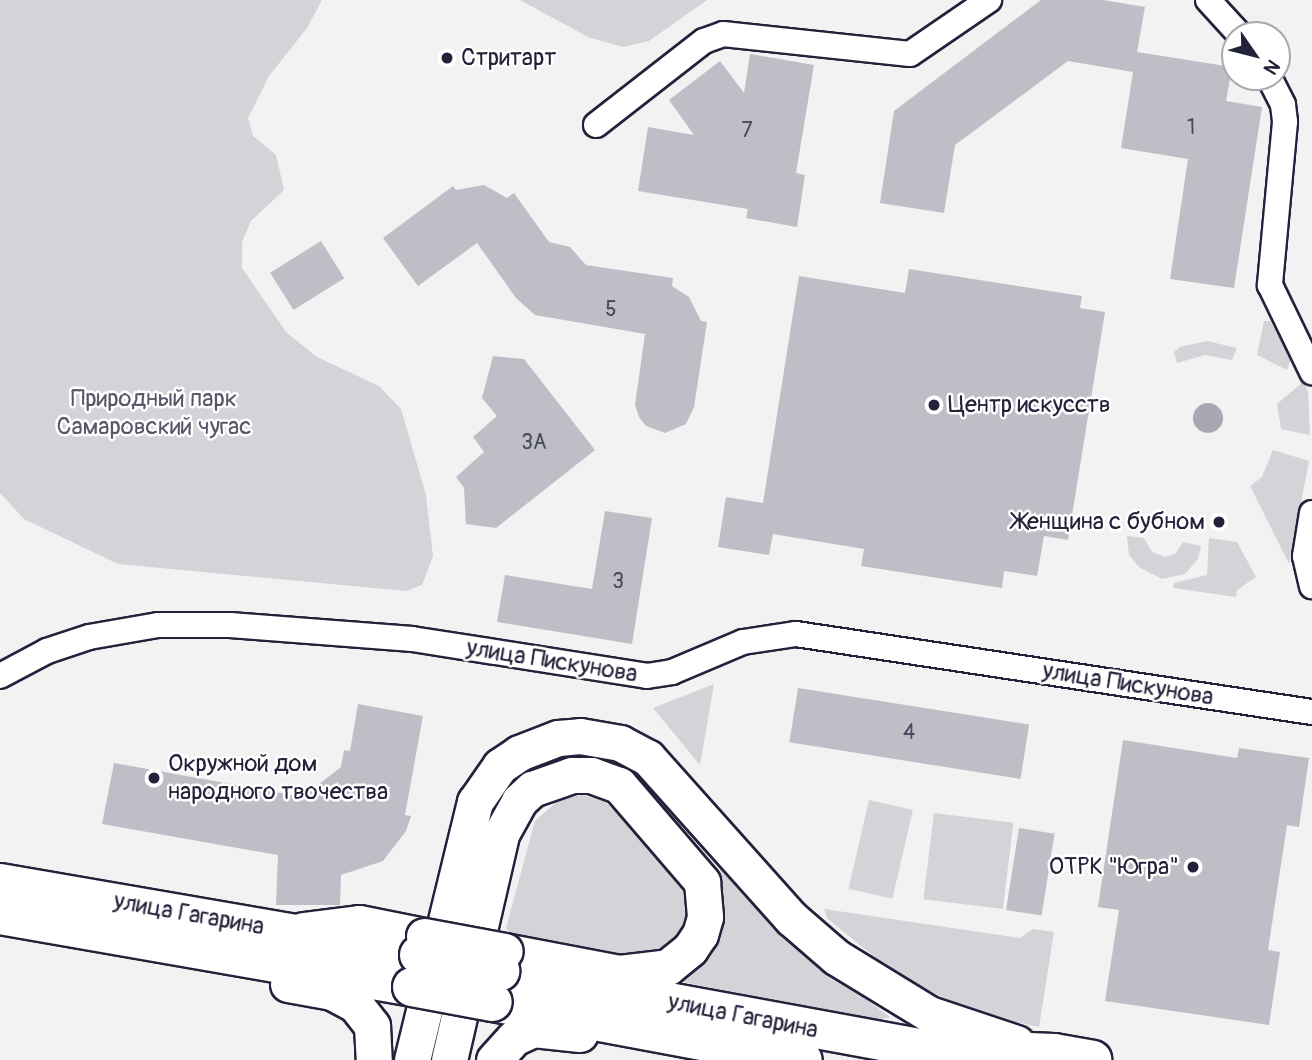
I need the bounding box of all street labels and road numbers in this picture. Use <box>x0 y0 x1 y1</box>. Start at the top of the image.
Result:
street label: улица Пискунова <box>464 633 640 689</box>
street label: улица Пискунова <box>1040 656 1216 712</box>
street label: улица Гагарина <box>112 887 266 941</box>
street label: улица Гагарина <box>666 987 820 1045</box>

